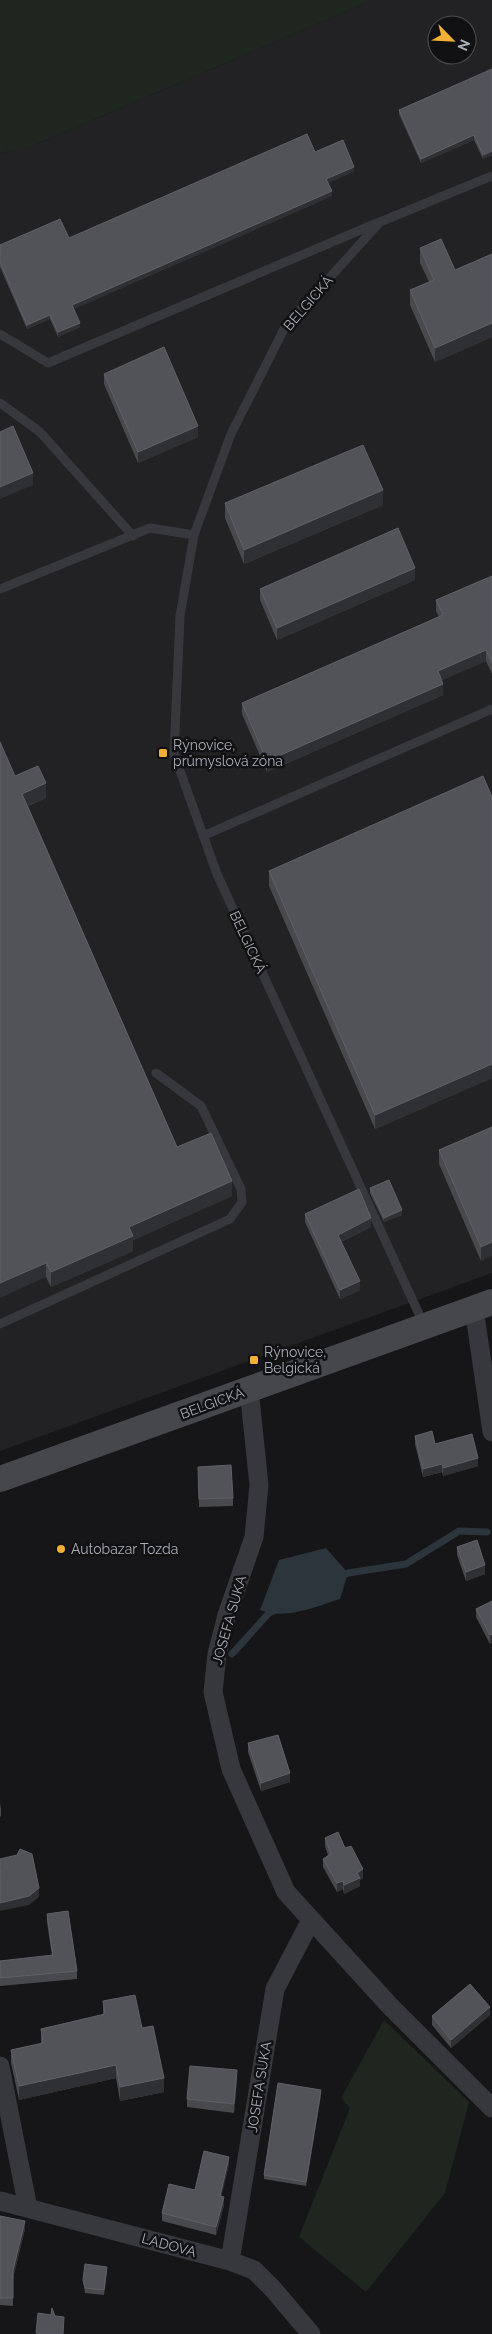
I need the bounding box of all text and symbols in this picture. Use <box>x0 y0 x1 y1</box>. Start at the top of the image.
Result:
north arrow <box>427 15 477 65</box>
text: N <box>454 37 473 53</box>
street label: BELGICKÁ <box>279 271 336 334</box>
place label: Rýnovice, průmyslová zóna <box>173 737 283 769</box>
marker: Rýnovice, průmyslová zóna <box>157 747 169 759</box>
street label: BELGICKÁ <box>227 908 271 976</box>
place label: Rýnovice, Belgická <box>264 1344 326 1376</box>
marker: Rýnovice, Belgická <box>248 1354 260 1366</box>
street label: BELGICKÁ <box>177 1383 247 1422</box>
place label: Autobazar Tozda <box>71 1541 178 1557</box>
marker: Autobazar Tozda <box>55 1543 67 1555</box>
street label: JOSEFA SUKA <box>209 1573 249 1666</box>
street label: JOSEFA SUKA <box>244 2040 274 2134</box>
street label: LADOVA <box>140 2230 199 2260</box>

